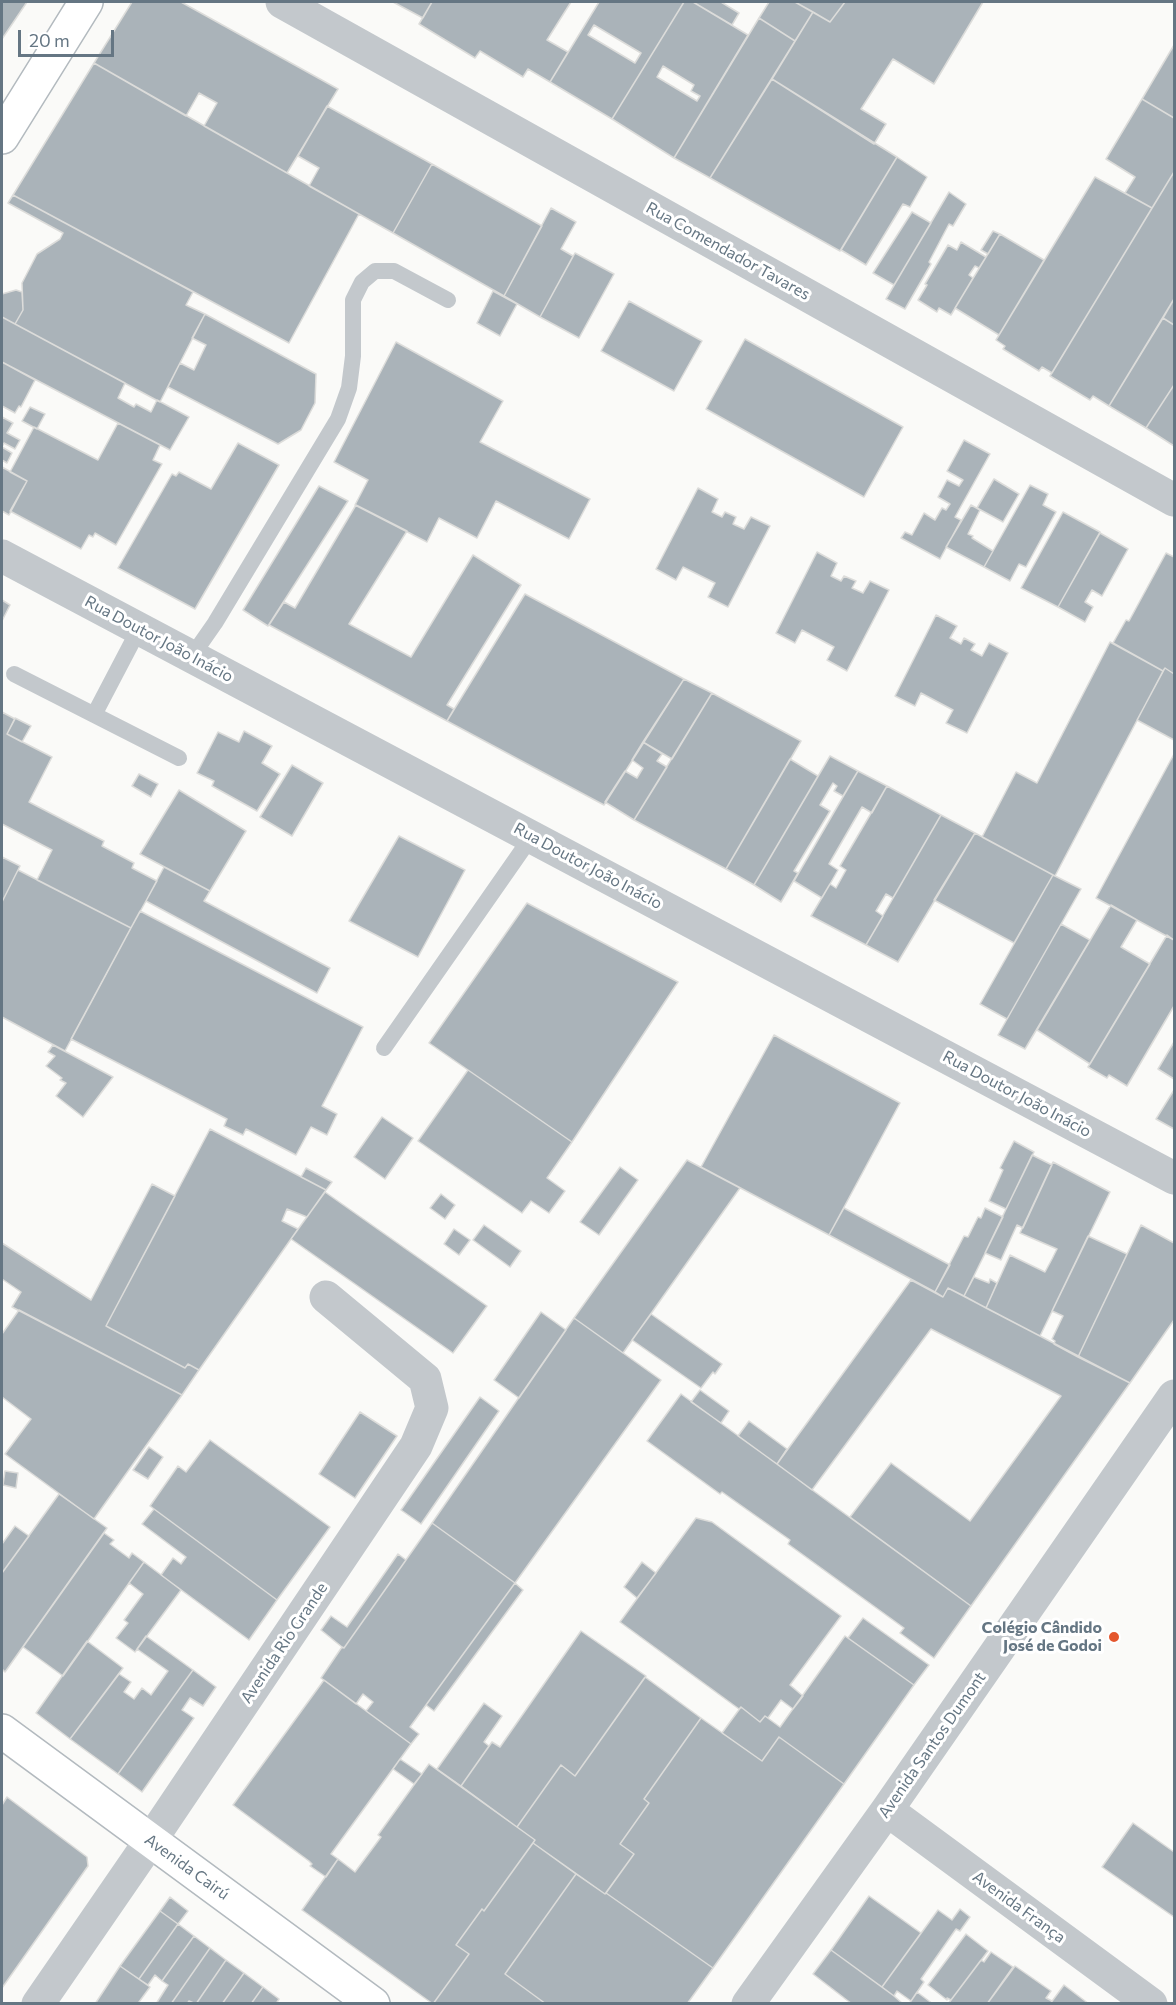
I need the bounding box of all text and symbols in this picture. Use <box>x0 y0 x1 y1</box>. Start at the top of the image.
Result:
scale bar <box>21 18 117 56</box>
text: 20 m <box>29 29 70 51</box>
street label: Rua Comendador Tavares <box>643 198 813 304</box>
street label: Rua Doutor João Inácio <box>81 592 237 686</box>
street label: Rua Doutor João Inácio <box>510 819 666 913</box>
street label: Rua Doutor João Inácio <box>939 1047 1095 1141</box>
street label: Avenida Rio Grande <box>237 1579 331 1707</box>
place label: Colégio Cândido José de Godoi <box>982 1618 1102 1656</box>
marker: Colégio Cândido José de Godoi <box>1107 1630 1121 1644</box>
street label: Avenida Santos Dumont <box>874 1668 990 1822</box>
street label: Avenida Cairú <box>141 1830 233 1904</box>
street label: Avenida França <box>969 1867 1069 1947</box>

